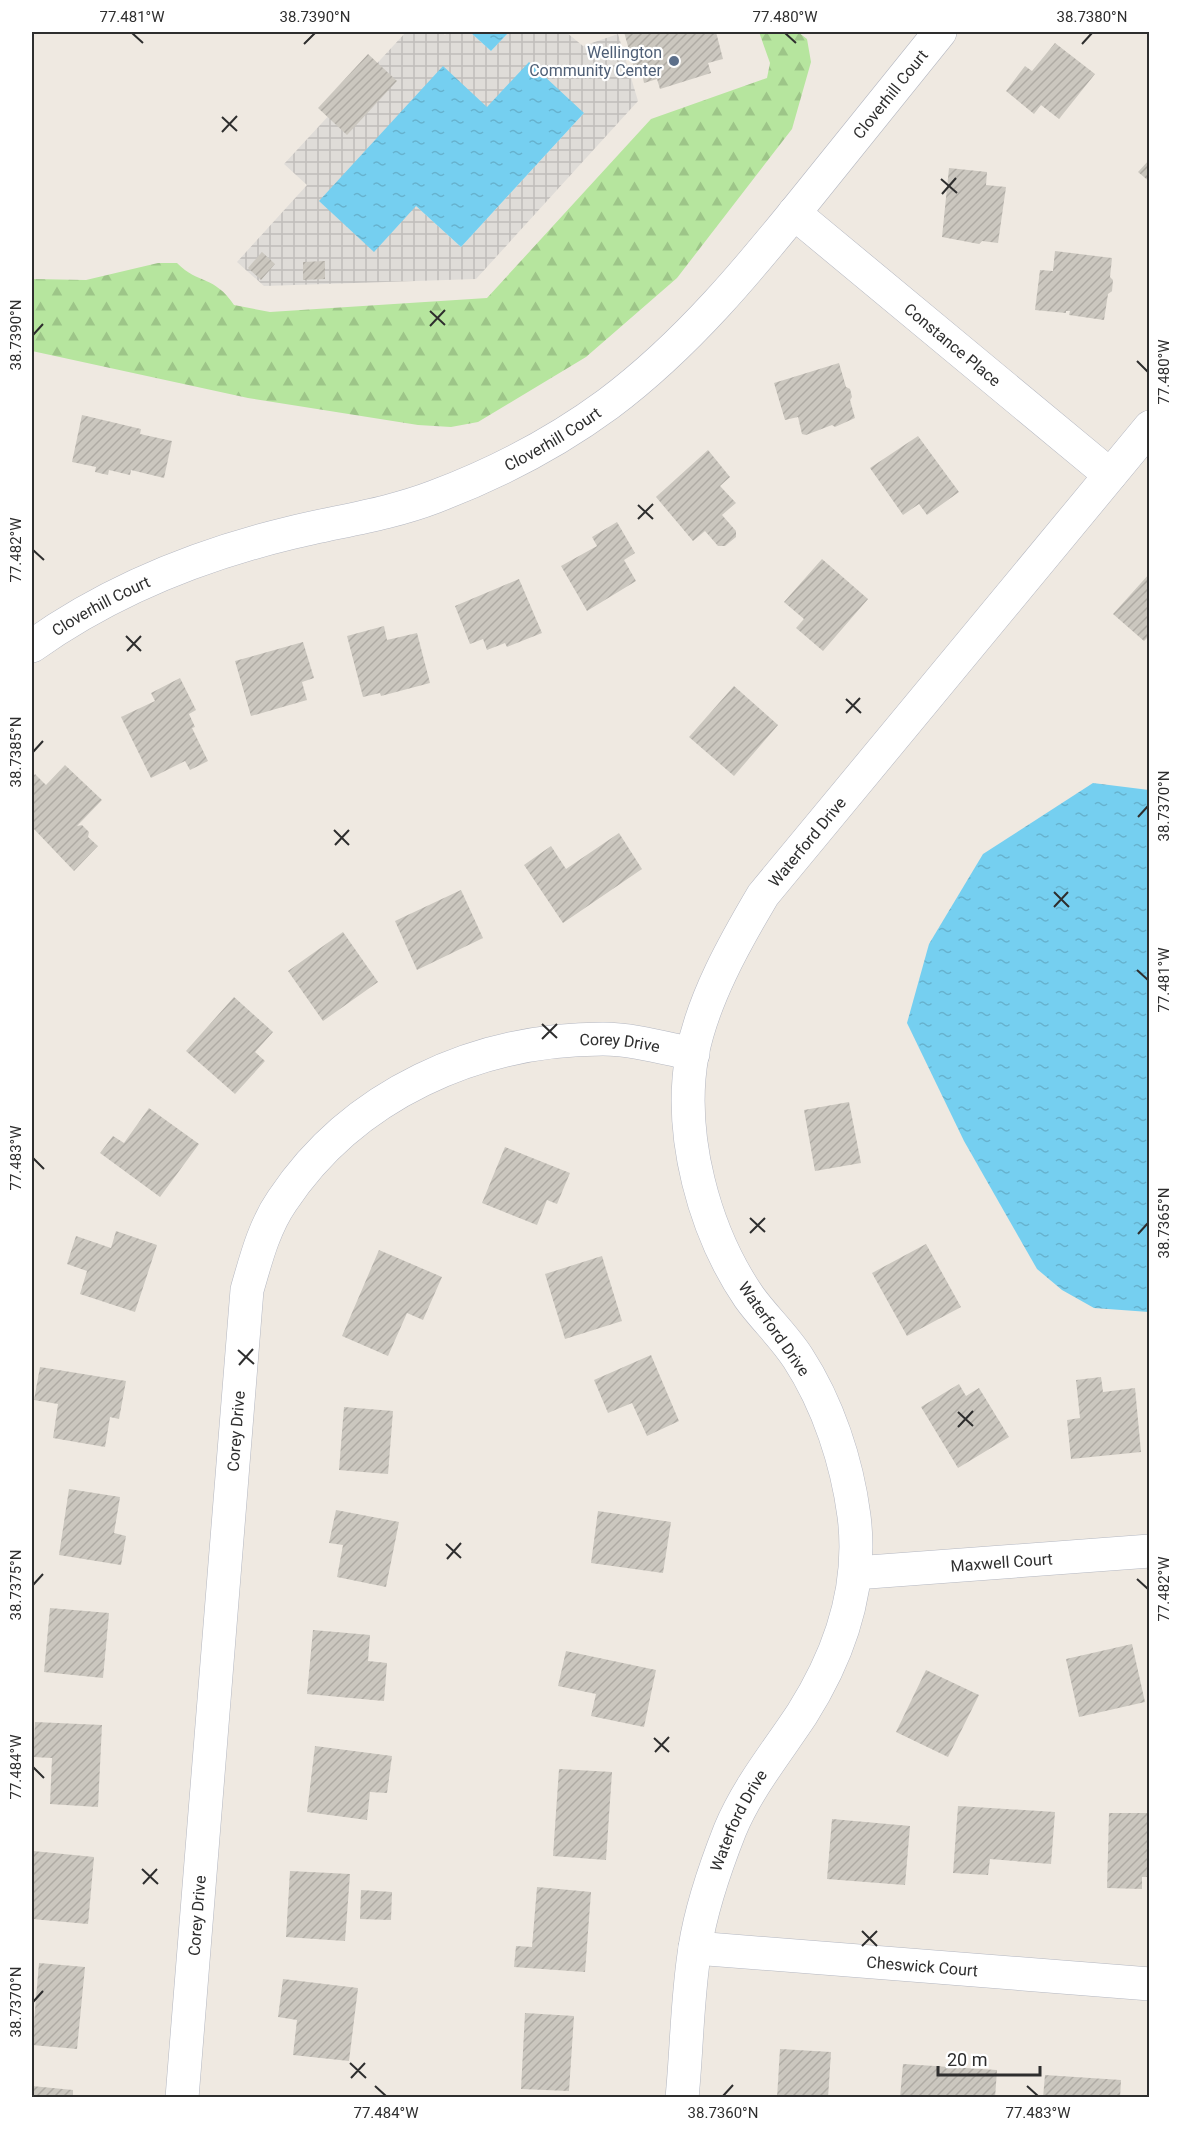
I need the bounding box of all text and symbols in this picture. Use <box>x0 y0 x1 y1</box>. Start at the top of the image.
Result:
text: 77.481°W <box>99 8 165 26</box>
text: 38.7390°N <box>280 8 350 26</box>
text: 77.480°W <box>752 8 818 26</box>
text: 38.7380°N <box>1057 8 1127 26</box>
place label: Wellington Community Center <box>529 43 663 80</box>
street label: Cloverhill Court <box>849 46 931 142</box>
marker: Wellington Community Center <box>667 54 681 68</box>
street label: Constance Place <box>900 299 1005 390</box>
text: 38.7390°N <box>7 300 25 370</box>
text: 77.480°W <box>1155 339 1173 405</box>
street label: Cloverhill Court <box>501 403 604 475</box>
text: 77.482°W <box>7 517 25 583</box>
street label: Cloverhill Court <box>48 572 153 640</box>
text: 38.7385°N <box>7 717 25 787</box>
text: 38.7370°N <box>1155 771 1173 841</box>
street label: Waterford Drive <box>764 793 850 891</box>
text: 77.481°W <box>1155 947 1173 1013</box>
street label: Corey Drive <box>579 1029 662 1056</box>
text: 77.483°W <box>7 1125 25 1191</box>
text: 38.7365°N <box>1155 1188 1173 1258</box>
street label: Waterford Drive <box>734 1278 814 1380</box>
street label: Corey Drive <box>223 1390 248 1472</box>
street label: Maxwell Court <box>950 1549 1053 1575</box>
text: 38.7375°N <box>7 1550 25 1620</box>
text: 77.482°W <box>1155 1556 1173 1622</box>
text: 77.484°W <box>7 1734 25 1800</box>
street label: Waterford Drive <box>706 1766 771 1874</box>
street label: Corey Drive <box>184 1875 209 1957</box>
street label: Cheswick Court <box>866 1952 979 1980</box>
text: 38.7370°N <box>7 1967 25 2037</box>
scale bar <box>938 2039 1040 2077</box>
text: 20 m <box>947 2049 987 2070</box>
text: 77.484°W <box>353 2104 419 2122</box>
text: 38.7360°N <box>688 2104 758 2122</box>
text: 77.483°W <box>1005 2104 1071 2122</box>

